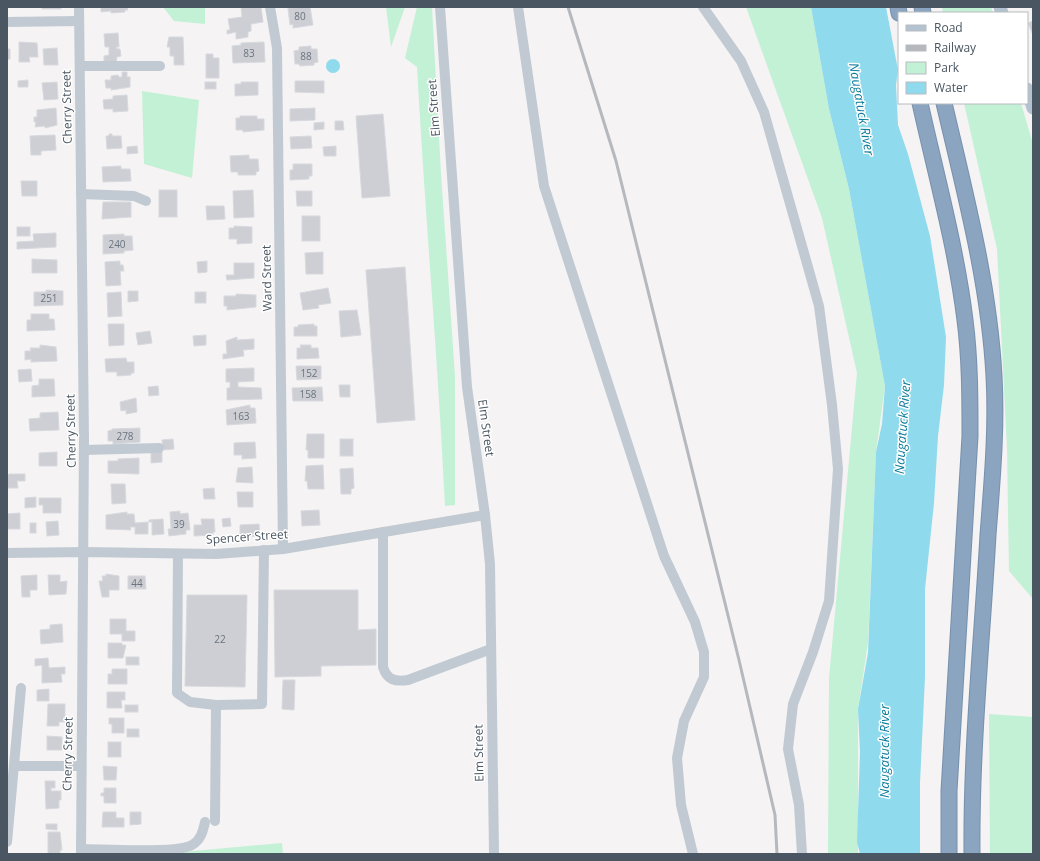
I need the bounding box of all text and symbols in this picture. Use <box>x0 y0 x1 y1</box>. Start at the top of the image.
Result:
house number: 80 <box>294 9 306 23</box>
legend <box>898 12 1028 104</box>
text: Road <box>934 19 963 36</box>
text: Railway <box>934 39 977 56</box>
house number: 83 <box>243 46 255 60</box>
house number: 88 <box>300 49 312 63</box>
text: Park <box>934 59 960 76</box>
water label: Naugatuck River <box>845 61 879 158</box>
street label: Cherry Street <box>57 70 76 144</box>
street label: Elm Street <box>423 79 444 137</box>
text: Water <box>934 79 968 96</box>
house number: 240 <box>108 237 126 251</box>
street label: Ward Street <box>257 245 276 311</box>
house number: 251 <box>40 291 58 305</box>
house number: 152 <box>300 366 318 380</box>
water label: Naugatuck River <box>890 379 914 474</box>
house number: 158 <box>299 387 317 401</box>
street label: Cherry Street <box>61 394 80 468</box>
street label: Elm Street <box>474 398 499 458</box>
house number: 163 <box>232 409 250 423</box>
house number: 278 <box>116 429 134 443</box>
house number: 39 <box>173 517 185 531</box>
street label: Spencer Street <box>205 525 288 548</box>
house number: 44 <box>131 576 143 590</box>
house number: 22 <box>214 632 226 646</box>
water label: Naugatuck River <box>875 703 893 798</box>
street label: Cherry Street <box>58 717 77 791</box>
street label: Elm Street <box>470 724 488 782</box>

